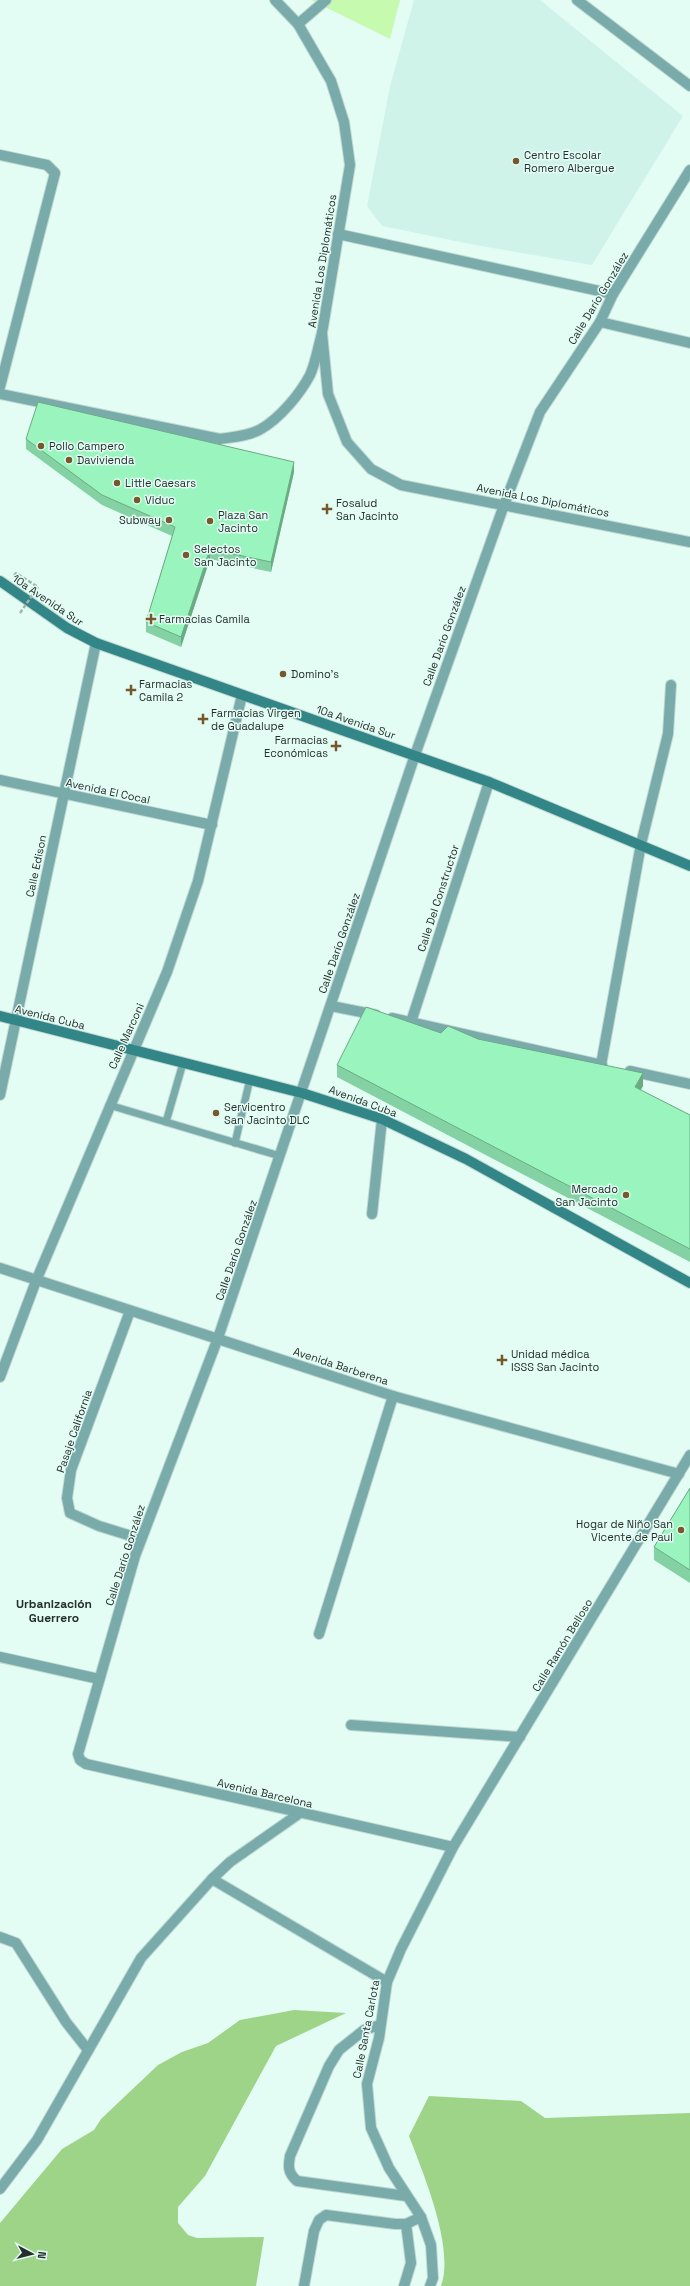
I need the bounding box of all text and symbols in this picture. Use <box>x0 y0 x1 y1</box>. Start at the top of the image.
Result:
place label: Centro Escolar Romero Albergue <box>524 148 615 175</box>
marker: Centro Escolar Romero Albergue <box>511 156 521 166</box>
street label: Avenida Los Diplomáticos <box>305 193 339 329</box>
street label: Calle Darío González <box>565 249 631 347</box>
place label: Pollo Campero <box>49 439 125 453</box>
marker: Pollo Campero <box>36 441 46 451</box>
place label: Davivienda <box>77 453 135 467</box>
marker: Davivienda <box>64 455 74 465</box>
place label: Little Caesars <box>125 476 196 490</box>
marker: Little Caesars <box>112 478 122 488</box>
street label: Avenida Los Diplomáticos <box>475 480 611 520</box>
place label: Viduc <box>145 493 175 507</box>
marker: Viduc <box>132 495 142 505</box>
place label: Fosalud San Jacinto <box>336 496 399 523</box>
marker: Fosalud San Jacinto <box>321 503 333 515</box>
place label: Plaza San Jacinto <box>218 508 268 535</box>
place label: Subway <box>119 513 161 527</box>
marker: Subway <box>164 515 174 525</box>
marker: Plaza San Jacinto <box>205 516 215 526</box>
place label: Selectos San Jacinto <box>194 542 257 569</box>
marker: Selectos San Jacinto <box>181 550 191 560</box>
street label: 10a Avenida Sur <box>10 571 86 629</box>
street label: Calle Darío González <box>419 584 469 688</box>
place label: Farmacias Camila <box>159 612 250 626</box>
marker: Farmacias Camila <box>146 614 156 624</box>
place label: Domino's <box>291 667 339 681</box>
marker: Domino's <box>278 669 288 679</box>
place label: Farmacias Camila 2 <box>139 677 193 704</box>
marker: Farmacias Camila 2 <box>126 685 136 695</box>
street label: 10a Avenida Sur <box>315 702 397 742</box>
place label: Farmacias Virgen de Guadalupe <box>211 706 301 733</box>
marker: Farmacias Virgen de Guadalupe <box>198 714 208 724</box>
place label: Farmacias Económicas <box>264 733 328 760</box>
marker: Farmacias Económicas <box>331 741 341 751</box>
street label: Avenida El Cocal <box>65 775 151 807</box>
street label: Calle Edison <box>23 834 49 898</box>
street label: Calle Del Constructor <box>414 843 462 953</box>
street label: Calle Darío González <box>315 890 363 995</box>
street label: Calle Marconi <box>105 1001 147 1071</box>
street label: Avenida Cuba <box>13 1002 87 1033</box>
street label: Avenida Cuba <box>327 1082 400 1120</box>
place label: Servicentro San Jacinto DLC <box>224 1100 310 1127</box>
marker: Servicentro San Jacinto DLC <box>211 1108 221 1118</box>
place label: Mercado San Jacinto <box>555 1182 618 1209</box>
marker: Mercado San Jacinto <box>621 1190 631 1200</box>
street label: Calle Darío González <box>212 1197 260 1302</box>
street label: Avenida Barberena <box>292 1344 391 1388</box>
place label: Unidad médica ISSS San Jacinto <box>511 1347 600 1374</box>
marker: Unidad médica ISSS San Jacinto <box>496 1354 508 1366</box>
street label: Pasaje California <box>53 1387 95 1474</box>
street label: Calle Darío González <box>102 1502 148 1607</box>
place label: Hogar de Niño San Vicente de Paul <box>576 1517 673 1544</box>
marker: Hogar de Niño San Vicente de Paul <box>676 1525 686 1535</box>
district label: Urbanización Guerrero <box>16 1596 92 1626</box>
street label: Calle Ramón Belloso <box>529 1596 595 1694</box>
street label: Avenida Barcelona <box>216 1775 315 1811</box>
street label: Calle Santa Carlota <box>350 1978 383 2079</box>
north arrow <box>12 2234 52 2274</box>
text: N <box>35 2251 49 2260</box>

